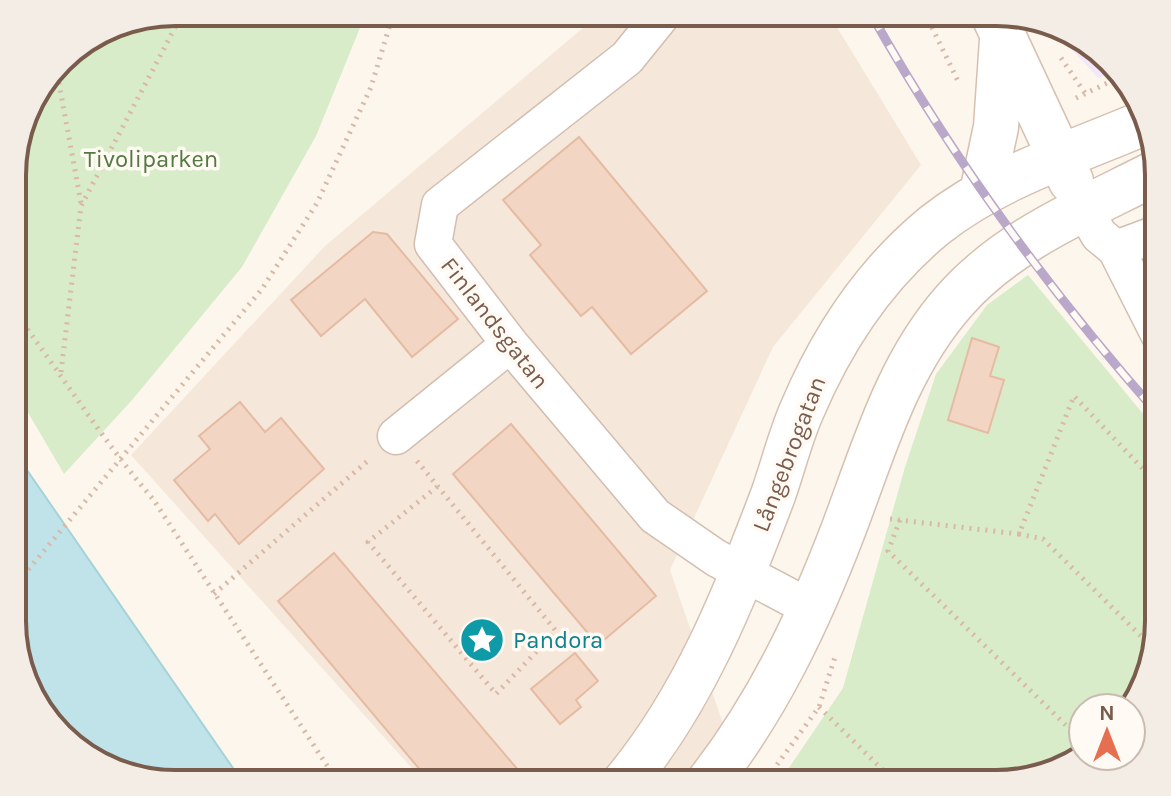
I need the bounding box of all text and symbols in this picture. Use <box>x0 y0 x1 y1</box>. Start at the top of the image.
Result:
park label: Tivoliparken <box>84 145 218 173</box>
street label: Finlandsgatan <box>435 252 555 394</box>
street label: Långebrogatan <box>746 372 832 536</box>
place icon: Pandora <box>458 616 506 664</box>
place label: Pandora <box>513 626 603 654</box>
north arrow <box>1067 692 1147 772</box>
text: N <box>1099 700 1115 726</box>

